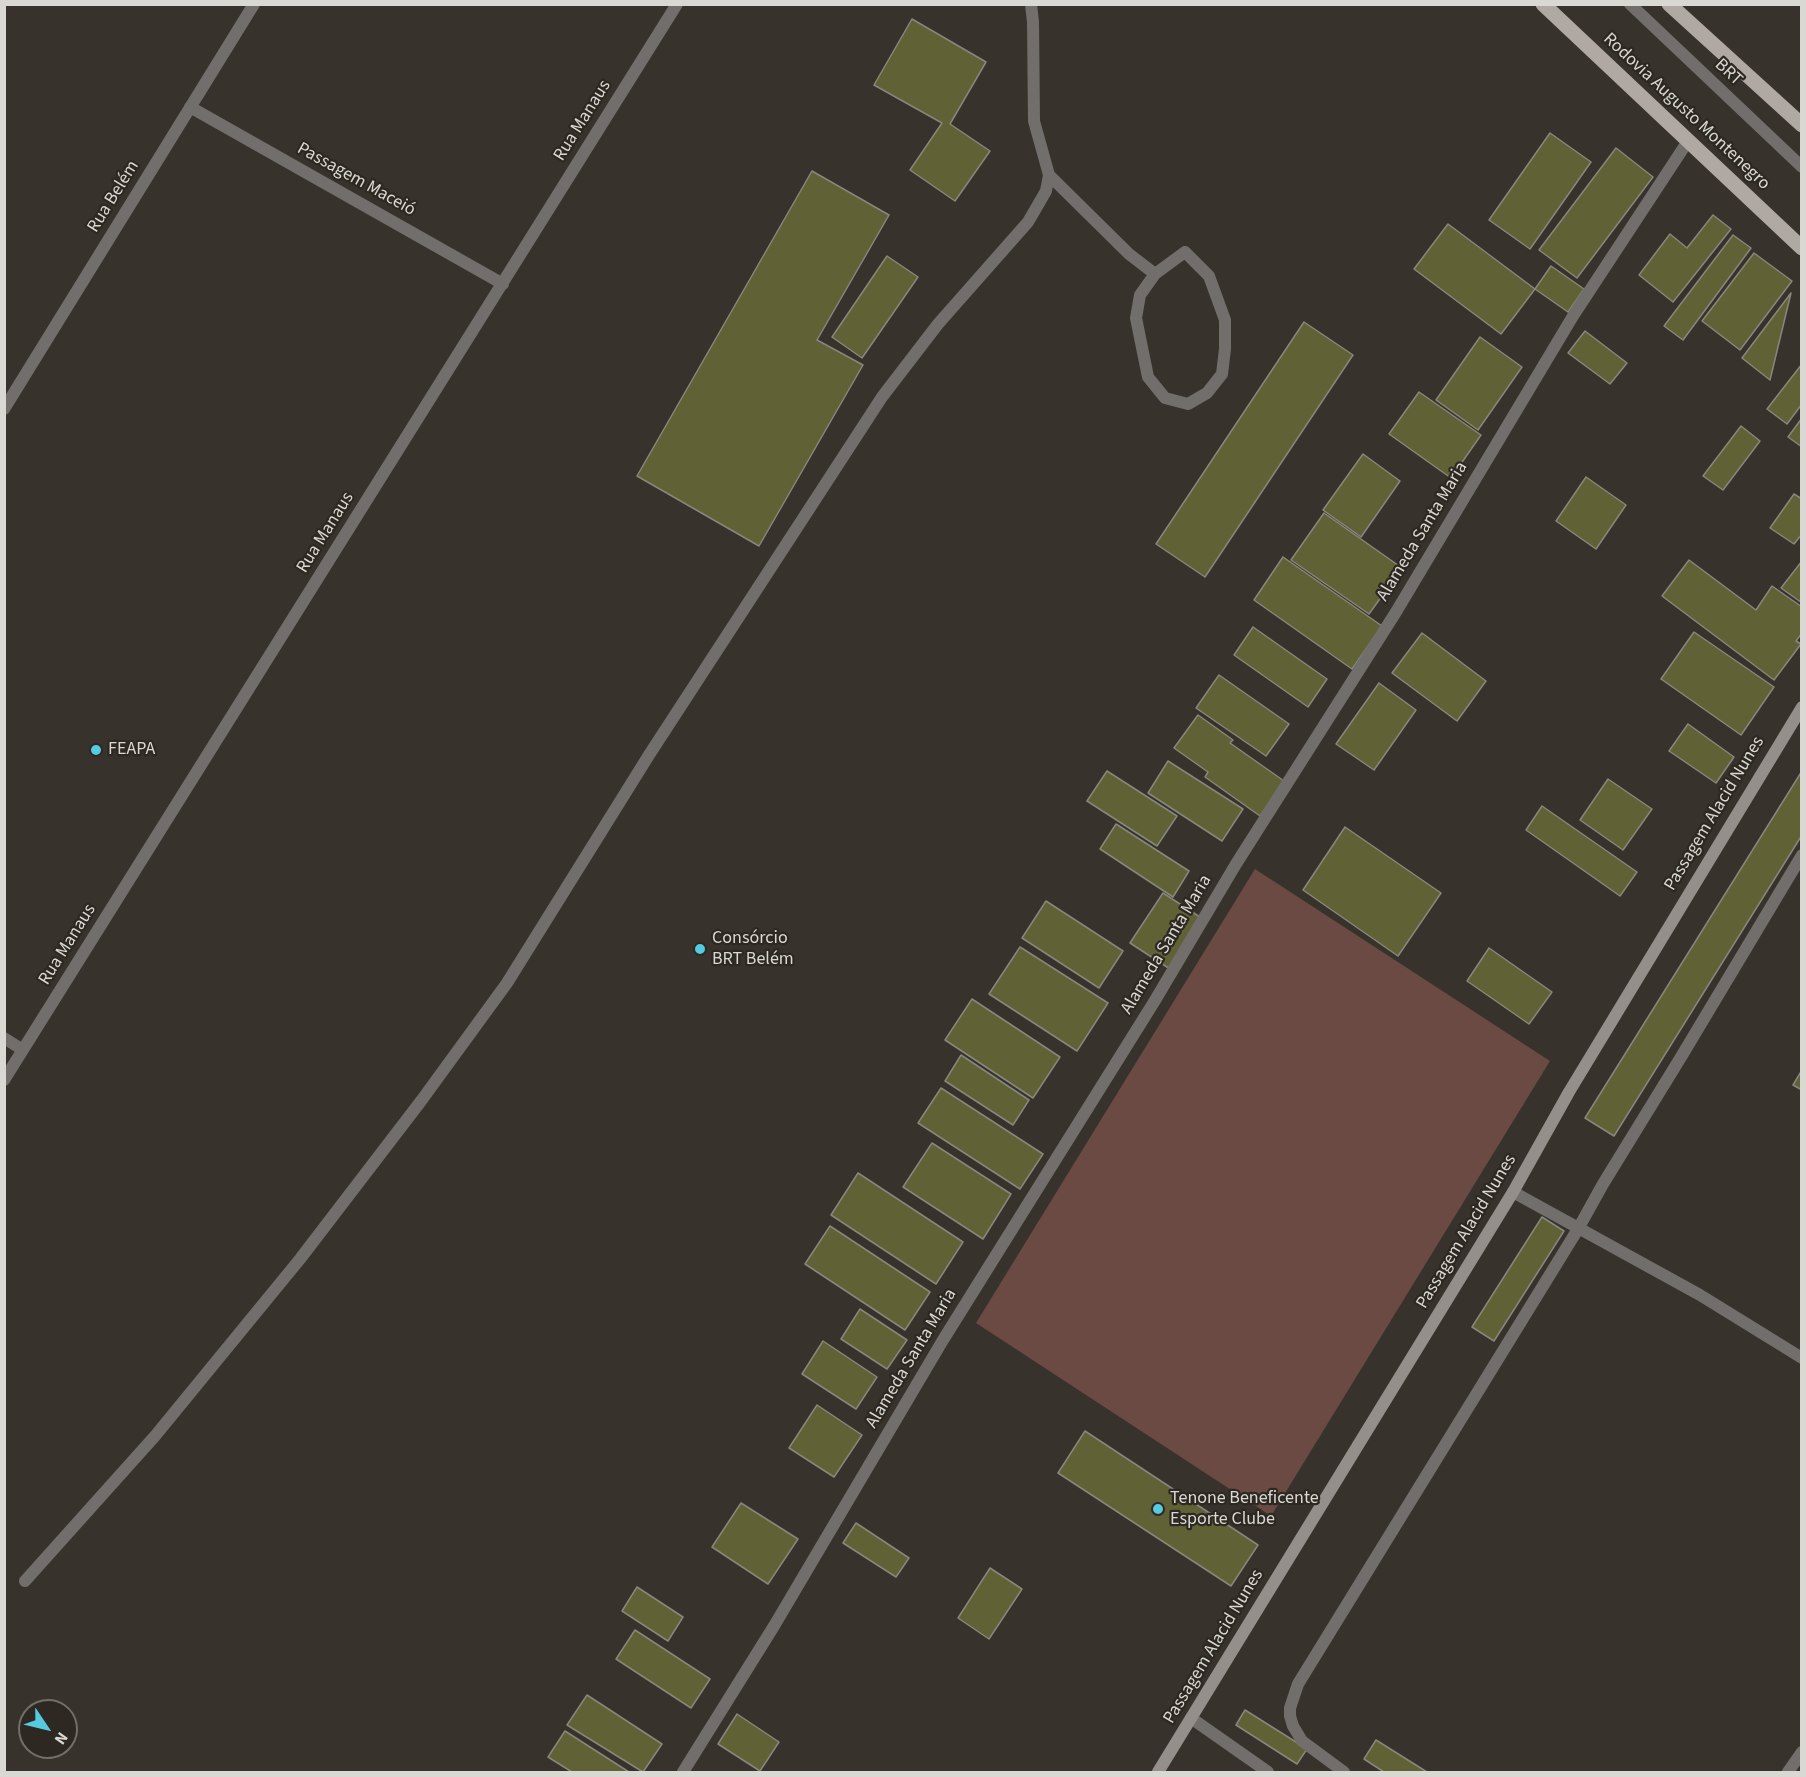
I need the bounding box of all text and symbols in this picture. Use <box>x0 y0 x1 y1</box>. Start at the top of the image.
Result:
street label: Rodovia Augusto Montenegro <box>1598 29 1774 195</box>
street label: BRT <box>1710 55 1746 91</box>
street label: Rua Manaus <box>550 77 616 165</box>
street label: Passagem Maceió <box>293 139 419 221</box>
street label: Rua Belém <box>83 157 145 237</box>
street label: Alameda Santa Maria <box>1373 458 1473 606</box>
street label: Rua Manaus <box>293 489 359 577</box>
street label: Passagem Alacid Nunes <box>1660 733 1770 895</box>
place label: FEAPA <box>108 739 155 761</box>
marker: FEAPA <box>89 743 103 757</box>
street label: Alameda Santa Maria <box>1117 871 1217 1019</box>
street label: Rua Manaus <box>35 901 101 989</box>
place label: Consórcio BRT Belém <box>712 928 794 970</box>
marker: Consórcio BRT Belém <box>693 942 707 956</box>
street label: Passagem Alacid Nunes <box>1412 1151 1522 1313</box>
street label: Alameda Santa Maria <box>862 1285 962 1433</box>
place label: Tenone Beneficente Esporte Clube <box>1170 1488 1319 1530</box>
marker: Tenone Beneficente Esporte Clube <box>1151 1502 1165 1516</box>
street label: Passagem Alacid Nunes <box>1159 1566 1269 1728</box>
north arrow <box>18 1699 78 1759</box>
text: N <box>49 1728 73 1749</box>

